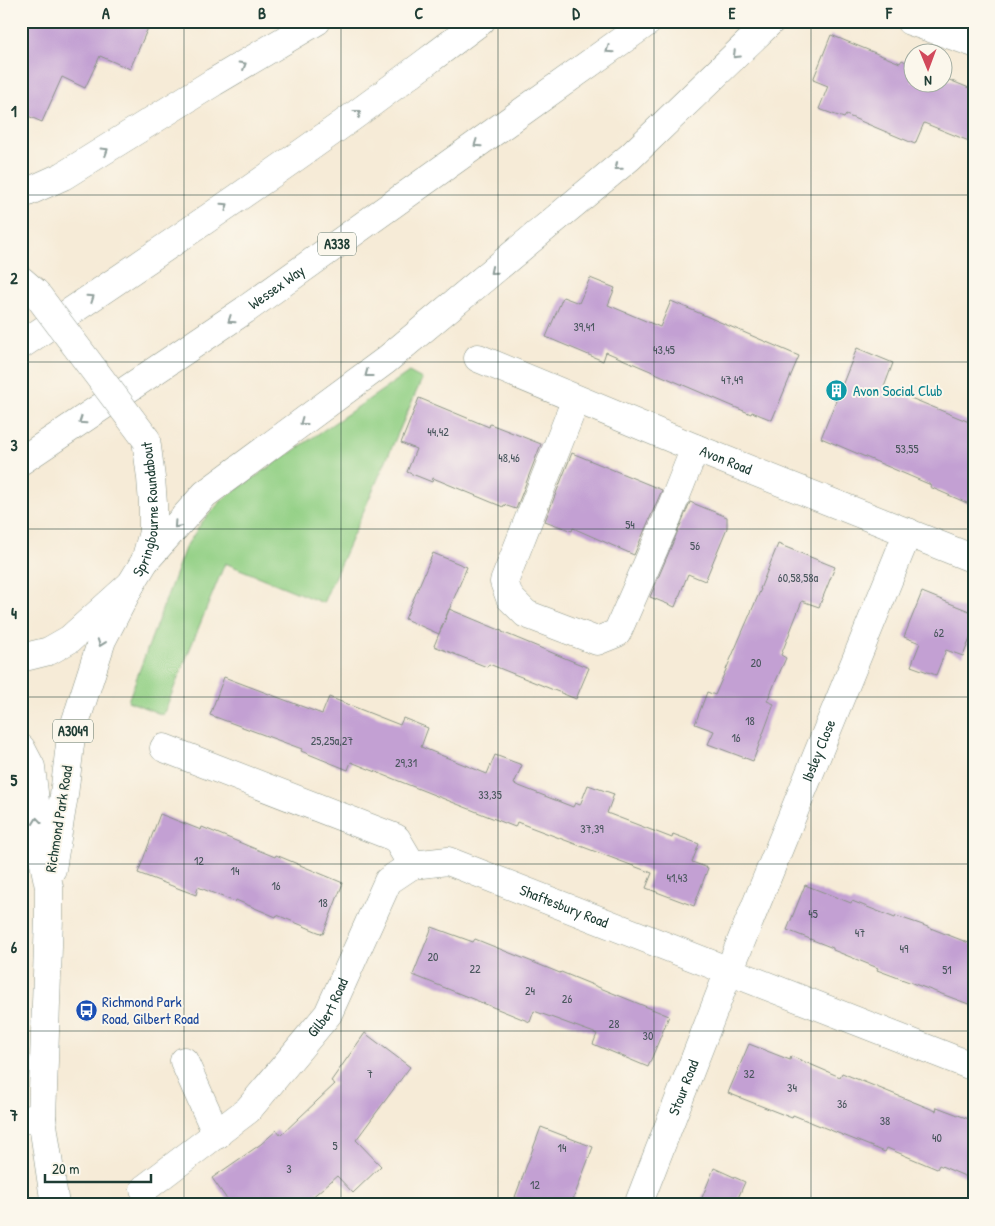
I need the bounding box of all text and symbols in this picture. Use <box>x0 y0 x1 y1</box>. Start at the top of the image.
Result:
text: A <box>102 2 110 24</box>
text: B <box>258 2 266 24</box>
text: C <box>415 2 424 24</box>
text: D <box>572 2 580 24</box>
text: E <box>728 2 736 24</box>
text: F <box>885 2 893 24</box>
north arrow <box>902 42 952 92</box>
one-way arrow <box>606 44 615 52</box>
one-way arrow <box>733 49 742 58</box>
one-way arrow <box>237 62 246 72</box>
text: N <box>924 72 932 91</box>
text: 1 <box>11 100 17 122</box>
one-way arrow <box>352 110 361 118</box>
one-way arrow <box>473 138 483 147</box>
one-way arrow <box>99 147 108 157</box>
one-way arrow <box>615 161 624 170</box>
one-way arrow <box>219 203 229 212</box>
road number: A338 <box>318 232 356 255</box>
street label: Wessex Way <box>244 260 309 314</box>
one-way arrow <box>490 265 499 274</box>
text: 2 <box>10 267 18 289</box>
one-way arrow <box>85 295 95 304</box>
one-way arrow <box>227 314 237 323</box>
house number: 39,41 <box>573 318 595 335</box>
house number: 43,45 <box>653 341 675 358</box>
one-way arrow <box>364 368 374 377</box>
house number: 47,49 <box>721 371 743 388</box>
building icon: Avon Social Club <box>825 379 849 403</box>
place label: Avon Social Club <box>853 380 942 401</box>
one-way arrow <box>78 415 88 424</box>
one-way arrow <box>299 416 309 425</box>
house number: 44,42 <box>427 423 449 440</box>
text: 3 <box>10 434 18 456</box>
street label: Springbourne Roundabout <box>127 440 163 580</box>
street label: Avon Road <box>697 440 755 480</box>
house number: 53,55 <box>895 440 919 457</box>
house number: 48,46 <box>498 449 520 466</box>
house number: 54 <box>625 516 635 533</box>
one-way arrow <box>174 519 183 528</box>
house number: 56 <box>690 537 700 554</box>
house number: 60,58,58a <box>778 569 818 586</box>
text: 4 <box>11 602 17 624</box>
house number: 62 <box>934 624 945 641</box>
one-way arrow <box>97 638 107 647</box>
house number: 20 <box>751 654 762 671</box>
house number: 18 <box>745 712 755 729</box>
street label: Ibsley Close <box>796 716 840 785</box>
road number: A3049 <box>53 719 93 742</box>
house number: 16 <box>731 729 741 746</box>
house number: 25,25a,27 <box>311 732 353 749</box>
house number: 29,31 <box>395 754 417 771</box>
street label: Richmond Park Road <box>40 764 77 874</box>
text: 5 <box>11 769 18 791</box>
house number: 33,35 <box>478 786 502 803</box>
one-way arrow <box>32 817 43 825</box>
house number: 37,39 <box>580 820 604 837</box>
house number: 12 <box>194 852 204 869</box>
house number: 14 <box>231 862 240 879</box>
house number: 41,43 <box>666 869 688 886</box>
house number: 16 <box>271 877 281 894</box>
street label: Shaftesbury Road <box>517 879 612 933</box>
house number: 18 <box>318 894 328 911</box>
house number: 45 <box>808 905 818 922</box>
house number: 47 <box>855 924 865 941</box>
text: 6 <box>11 936 18 958</box>
house number: 49 <box>900 940 909 957</box>
house number: 20 <box>428 948 439 965</box>
house number: 22 <box>469 960 481 977</box>
house number: 51 <box>942 961 952 978</box>
street label: Gilbert Road <box>302 974 353 1041</box>
house number: 24 <box>525 982 536 999</box>
house number: 26 <box>562 990 572 1007</box>
place label: Richmond Park Road, Gilbert Road <box>102 991 199 1029</box>
bus stop icon: Richmond Park Road, Gilbert Road <box>74 999 98 1023</box>
house number: 28 <box>609 1015 619 1032</box>
house number: 30 <box>643 1027 653 1044</box>
street label: Stour Road <box>663 1056 704 1118</box>
house number: 7 <box>367 1065 373 1082</box>
house number: 32 <box>744 1065 755 1082</box>
house number: 34 <box>787 1079 797 1096</box>
house number: 36 <box>837 1095 847 1112</box>
text: 7 <box>9 1104 18 1126</box>
house number: 38 <box>880 1112 890 1129</box>
house number: 40 <box>932 1129 942 1146</box>
house number: 5 <box>332 1137 338 1154</box>
house number: 14 <box>558 1139 567 1156</box>
scale bar <box>45 1151 151 1183</box>
text: 20 m <box>52 1158 79 1179</box>
house number: 3 <box>286 1160 292 1177</box>
house number: 12 <box>530 1176 540 1193</box>

